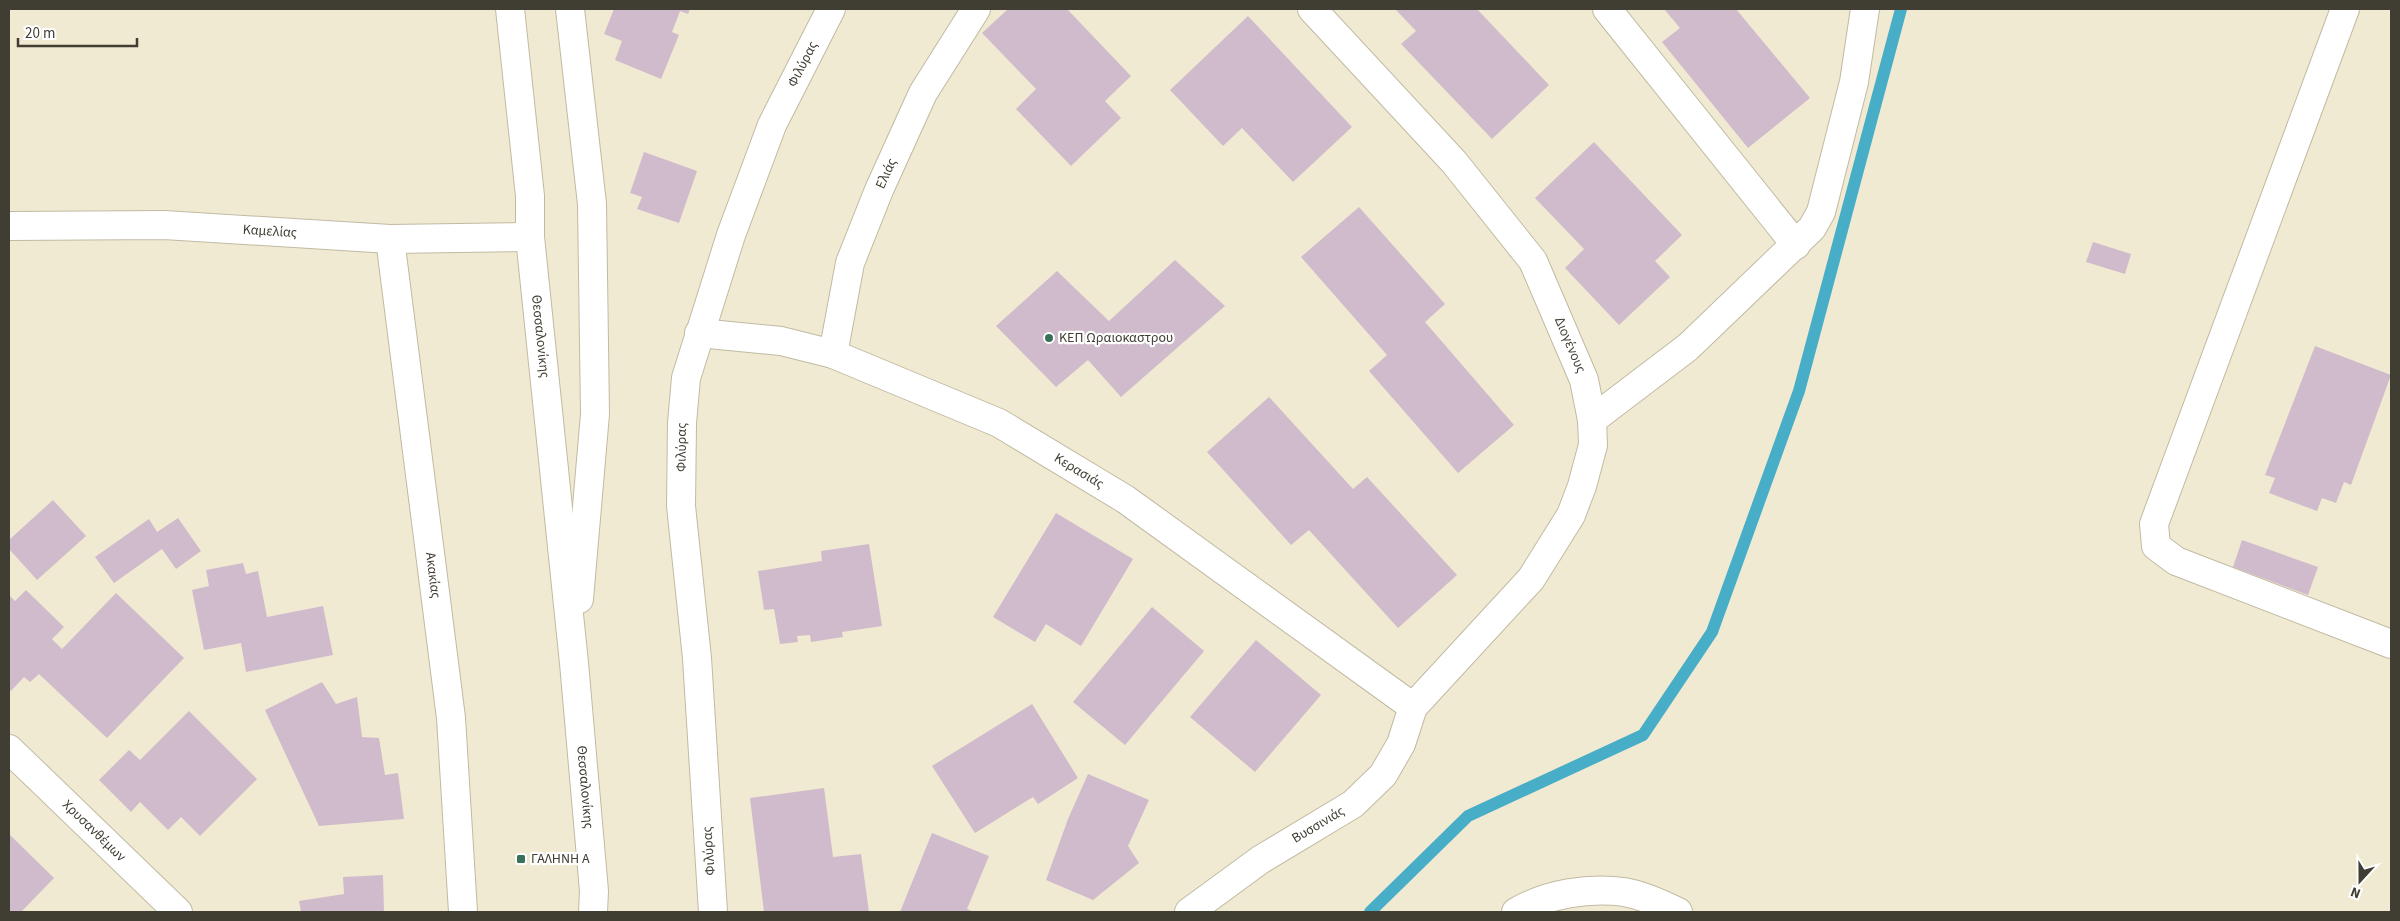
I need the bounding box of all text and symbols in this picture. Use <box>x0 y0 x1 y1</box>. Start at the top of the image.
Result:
scale bar <box>18 15 136 47</box>
text: 20 m <box>25 23 55 44</box>
street label: Φιλύρας <box>783 38 823 91</box>
street label: Ελιάς <box>871 155 902 192</box>
street label: Καμελίας <box>242 220 298 243</box>
street label: Θεσσαλονίκης <box>526 294 554 379</box>
street label: Διογένους <box>1549 314 1591 376</box>
place label: ΚΕΠ Ωραιοκαστρου <box>1059 328 1173 348</box>
marker: ΚΕΠ Ωραιοκαστρου <box>1043 332 1055 344</box>
street label: Φιλύρας <box>671 423 692 472</box>
street label: Κερασιάς <box>1050 448 1108 494</box>
street label: Ακακίας <box>420 551 446 600</box>
street label: Θεσσαλονίκης <box>571 745 598 830</box>
street label: Χρυσανθέμων <box>58 795 130 867</box>
street label: Βυσσινιάς <box>1288 801 1348 849</box>
street label: Φιλύρας <box>697 826 721 876</box>
place label: ΓΑΛΗΝΗ Α <box>531 849 590 869</box>
marker: ΓΑΛΗΝΗ Α <box>515 853 527 865</box>
north arrow <box>2335 856 2385 906</box>
text: N <box>2348 881 2364 903</box>

